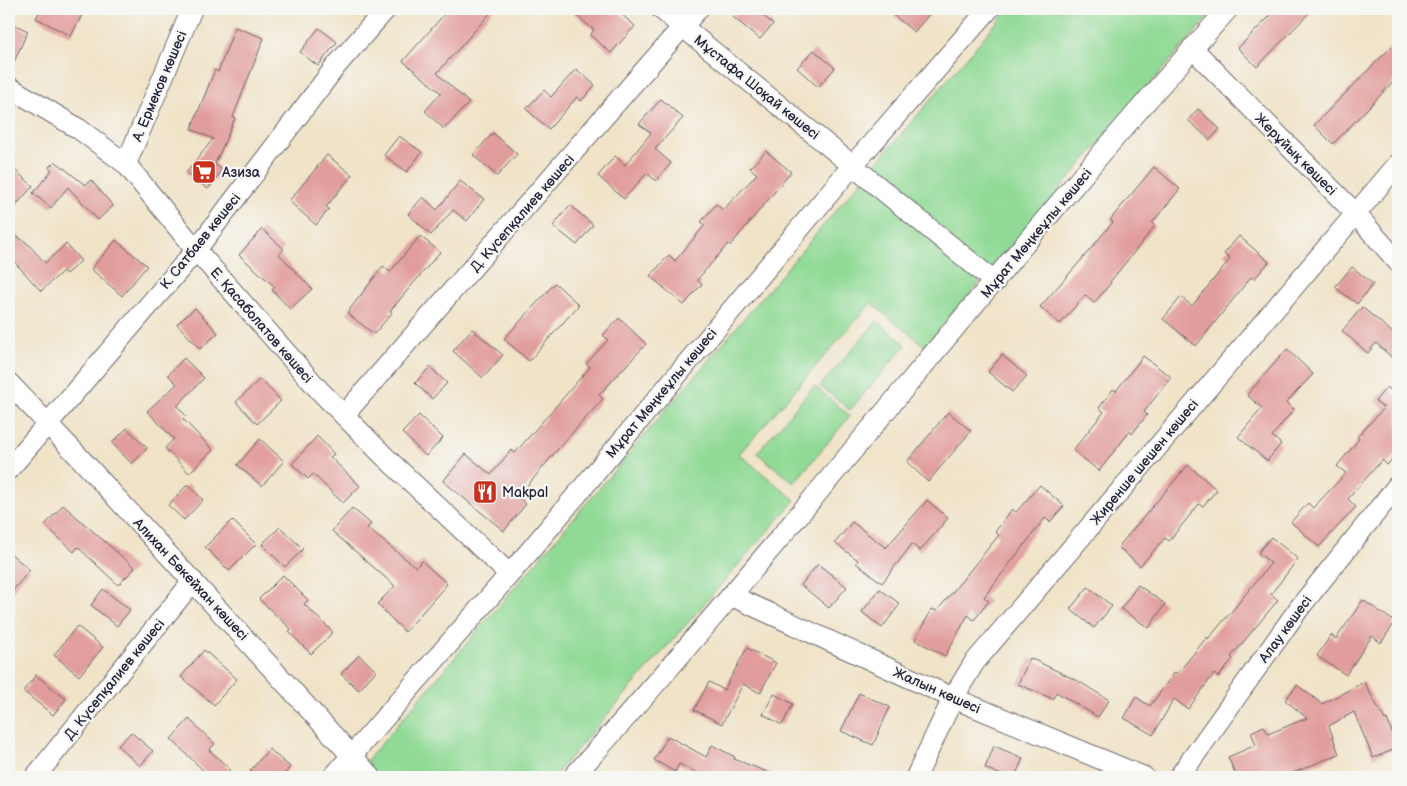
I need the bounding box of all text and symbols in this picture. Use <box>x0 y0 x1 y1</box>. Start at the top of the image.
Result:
street label: А. Ермеков көшесі <box>128 28 190 145</box>
street label: Мұстафа Шоқай көшесі <box>690 31 823 143</box>
street label: Жерұйық көшесі <box>1251 110 1340 199</box>
street label: Д. Күсепқалиев көшесі <box>467 151 578 275</box>
supermarket icon: Азиза <box>191 159 217 185</box>
place label: Азиза <box>221 164 261 181</box>
street label: Мұрат Мөңкеұлы көшесі <box>977 165 1096 302</box>
street label: К. Сатбаев көшесі <box>156 190 244 293</box>
street label: Е. Қасаболатов көшесі <box>207 264 316 387</box>
street label: Мұрат Мөңкеұлы көшесі <box>602 325 721 462</box>
street label: Жиренше шешен көшесі <box>1087 396 1202 529</box>
restaurant icon: Makpal <box>472 479 498 505</box>
place label: Makpal <box>502 484 548 501</box>
street label: Алихан Бөкейхан көшесі <box>129 514 252 644</box>
street label: Алау көшесі <box>1255 592 1315 667</box>
street label: Д. Күсепқалиев көшесі <box>61 616 168 743</box>
street label: Жалын көшесі <box>890 664 983 717</box>

